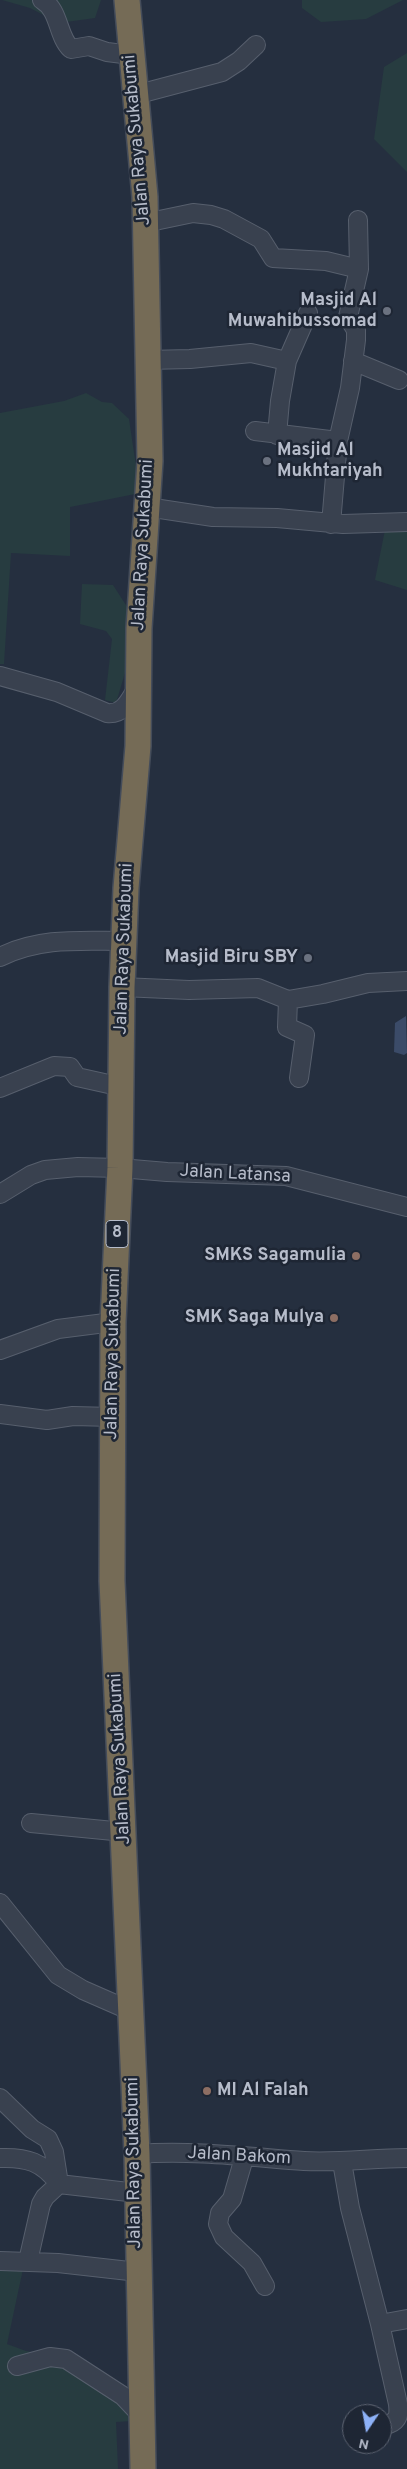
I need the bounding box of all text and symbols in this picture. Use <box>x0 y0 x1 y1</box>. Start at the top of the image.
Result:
street label: Jalan Raya Sukabumi <box>120 53 156 227</box>
place label: Masjid Al Muwahibussomad <box>228 290 377 332</box>
marker: Masjid Al Muwahibussomad <box>381 305 393 317</box>
place label: Masjid Al Mukhtariyah <box>277 440 383 482</box>
marker: Masjid Al Mukhtariyah <box>261 455 273 467</box>
street label: Jalan Raya Sukabumi <box>129 459 159 631</box>
street label: Jalan Raya Sukabumi <box>111 863 139 1035</box>
place label: Masjid Biru SBY <box>165 947 298 969</box>
marker: Masjid Biru SBY <box>302 952 314 964</box>
street label: Jalan Latansa <box>179 1161 291 1189</box>
road number: 8 <box>106 1220 128 1248</box>
place label: SMKS Sagamulia <box>204 1245 346 1267</box>
marker: SMKS Sagamulia <box>350 1250 362 1262</box>
street label: Jalan Raya Sukabumi <box>102 1268 126 1440</box>
place label: SMK Saga Mulya <box>185 1307 324 1329</box>
marker: SMK Saga Mulya <box>328 1312 340 1324</box>
street label: Jalan Raya Sukabumi <box>106 1673 136 1845</box>
street label: Jalan Raya Sukabumi <box>123 2077 147 2249</box>
place label: MI Al Falah <box>217 2080 309 2102</box>
marker: MI Al Falah <box>201 2085 213 2097</box>
street label: Jalan Bakom <box>187 2144 291 2170</box>
north arrow <box>342 2404 392 2454</box>
text: N <box>357 2434 371 2453</box>

